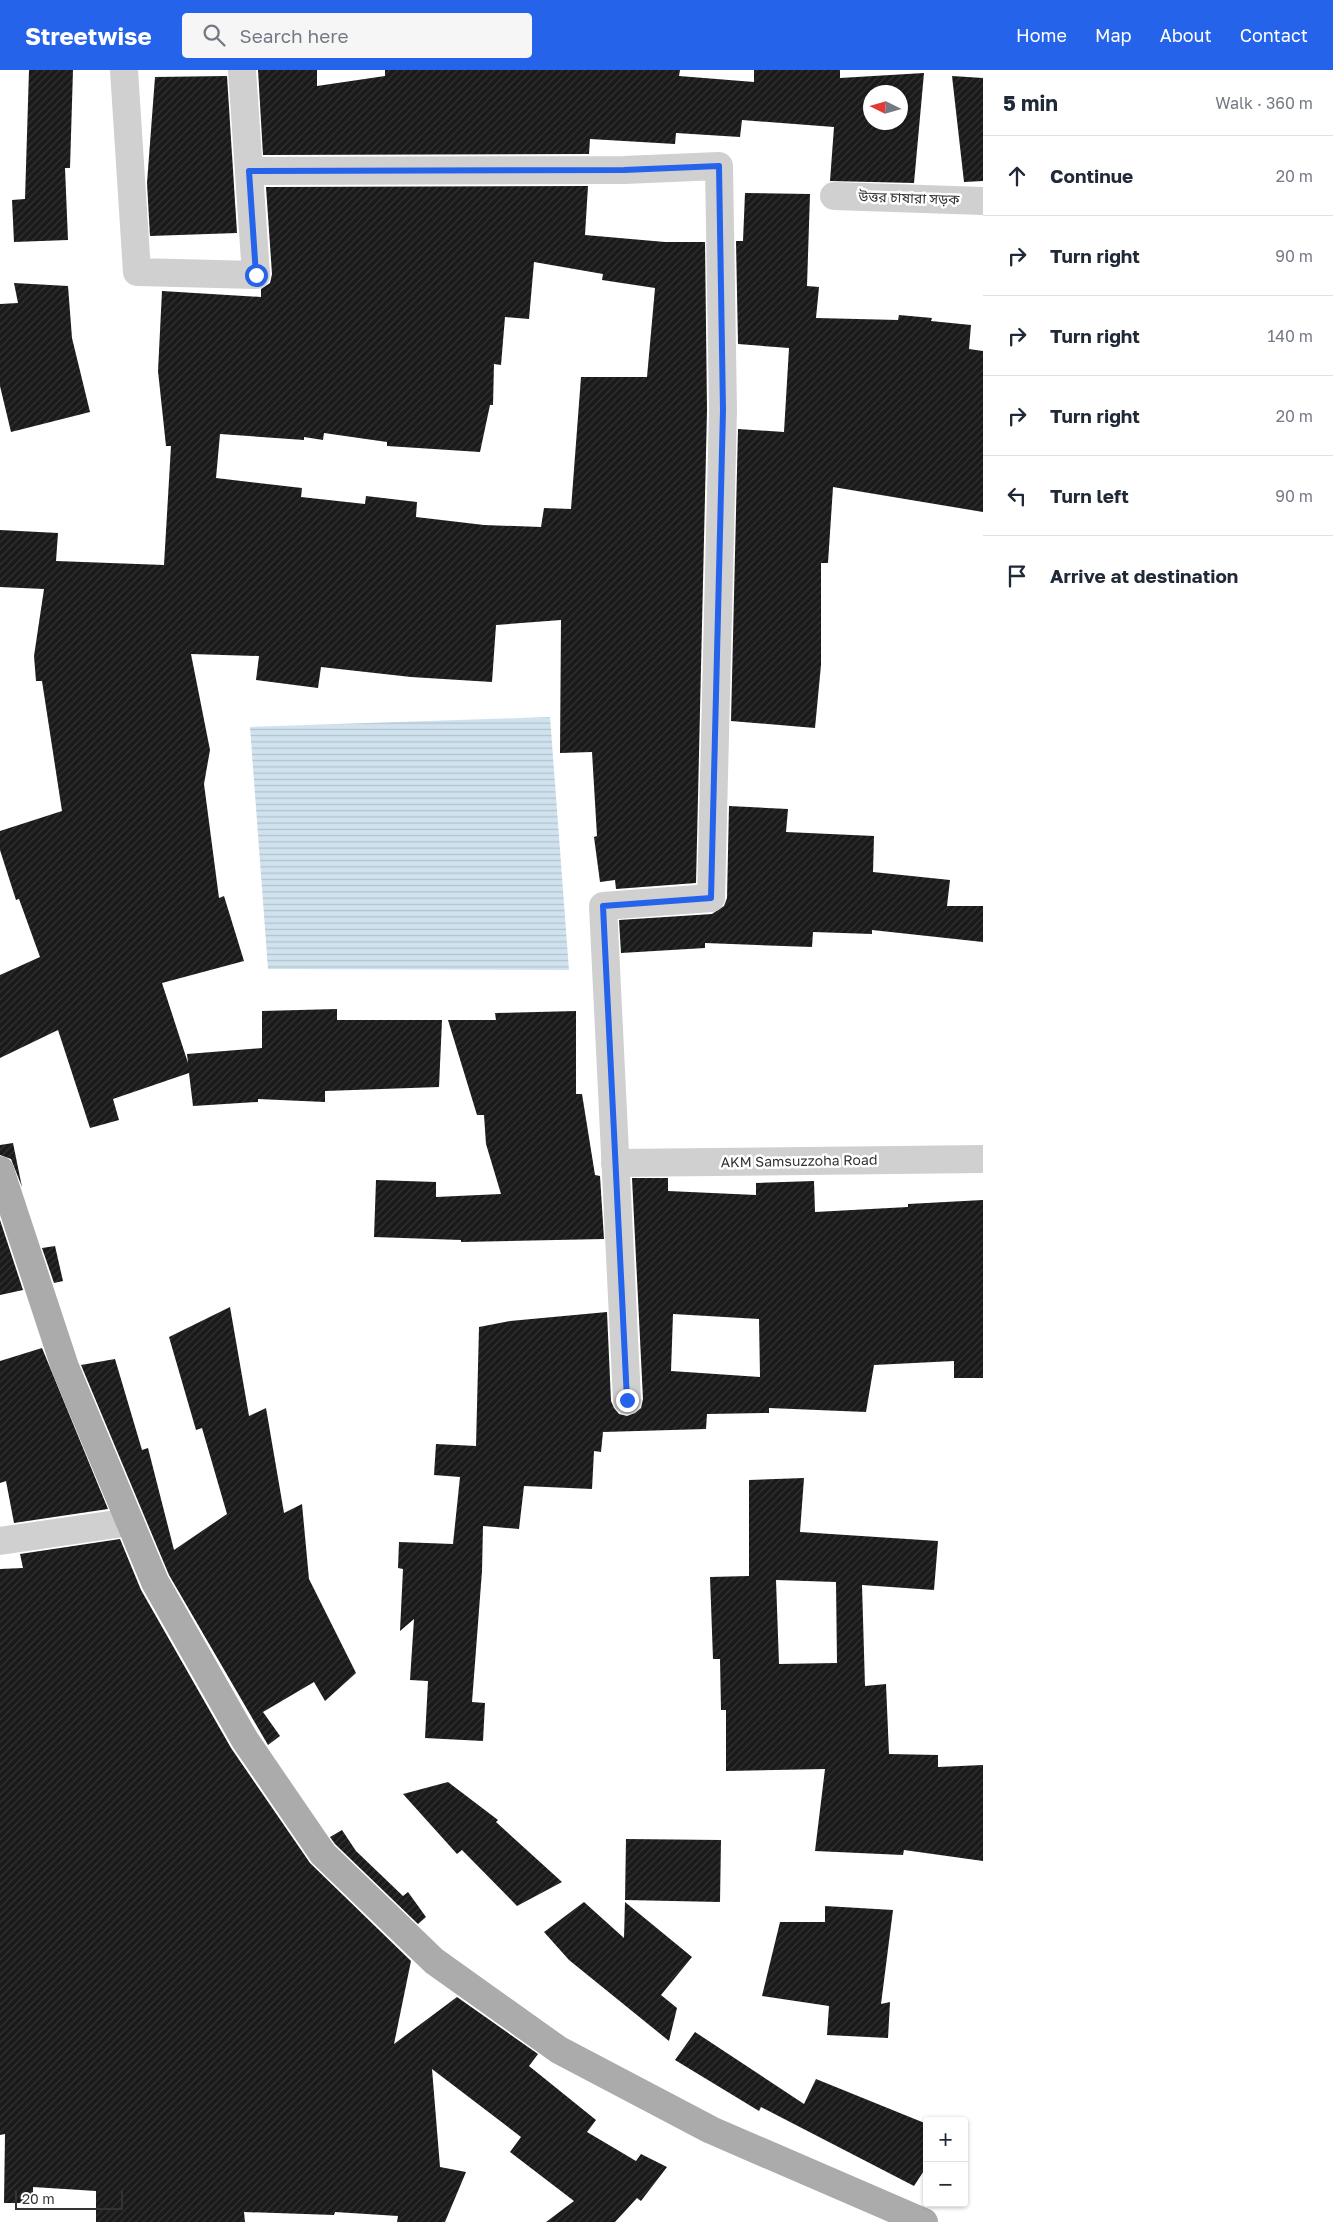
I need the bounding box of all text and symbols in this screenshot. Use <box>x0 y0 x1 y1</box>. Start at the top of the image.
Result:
search box <box>182 13 532 58</box>
text: Streetwise <box>25 21 152 50</box>
icon: search <box>200 21 228 49</box>
text: Search here <box>240 24 348 47</box>
text: Home <box>1016 24 1067 46</box>
text: Map <box>1095 24 1132 46</box>
text: About <box>1160 24 1212 46</box>
text: Contact <box>1240 24 1308 46</box>
north arrow <box>863 85 908 130</box>
text: 5 min <box>1003 90 1058 116</box>
text: Walk · 360 m <box>1215 93 1313 113</box>
icon: ahead <box>1003 162 1031 190</box>
text: Continue <box>1050 164 1133 187</box>
text: 20 m <box>1276 166 1313 186</box>
street label: উত্তর চাষারা সড়ক <box>857 187 961 208</box>
icon: right <box>1003 242 1031 270</box>
text: Turn right <box>1050 244 1140 267</box>
text: 90 m <box>1275 246 1313 266</box>
route start <box>245 264 268 287</box>
icon: right <box>1003 322 1031 350</box>
text: Turn right <box>1050 324 1140 347</box>
text: 140 m <box>1267 326 1313 346</box>
icon: right <box>1003 402 1031 430</box>
text: Turn right <box>1050 404 1140 427</box>
text: 20 m <box>1276 406 1313 426</box>
icon: left <box>1003 482 1031 510</box>
text: Turn left <box>1050 484 1129 507</box>
text: 90 m <box>1275 486 1313 506</box>
icon: arrive <box>1003 562 1031 590</box>
text: Arrive at destination <box>1050 564 1238 587</box>
street label: AKM Samsuzzoha Road <box>720 1151 878 1170</box>
route end <box>616 1389 639 1412</box>
map controls <box>923 2117 968 2207</box>
button: + <box>923 2117 968 2162</box>
button: − <box>923 2162 968 2207</box>
scale bar <box>15 2187 122 2210</box>
text: 20 m <box>22 2190 55 2207</box>

